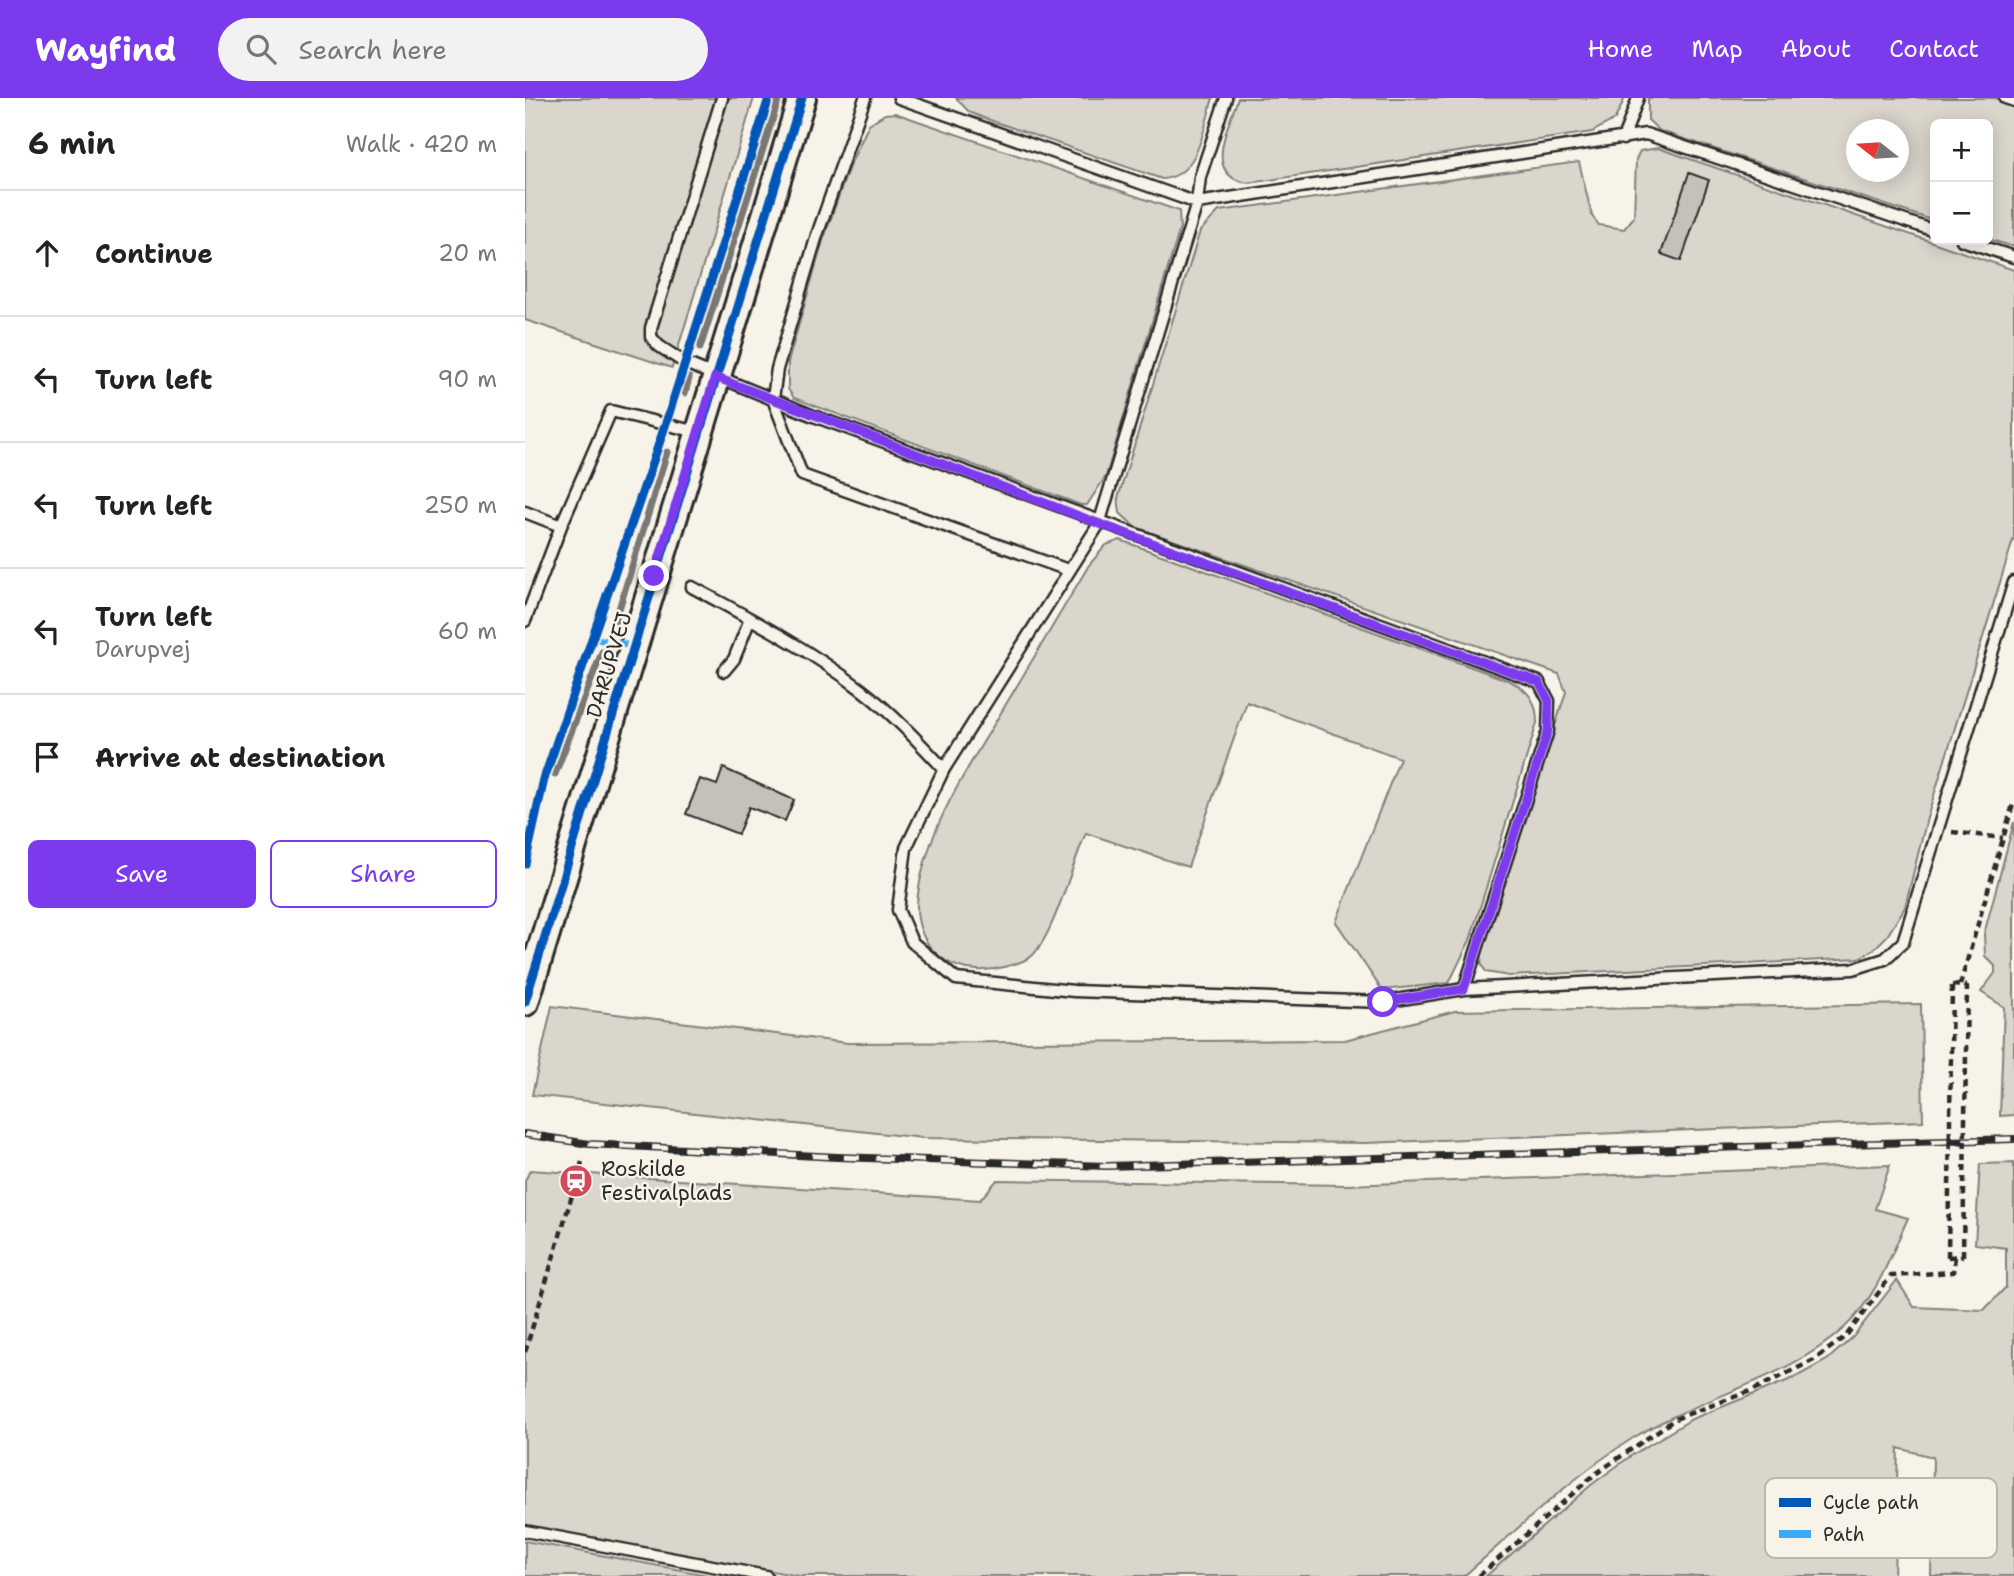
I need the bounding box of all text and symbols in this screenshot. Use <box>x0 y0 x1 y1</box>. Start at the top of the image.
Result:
search box <box>218 18 708 81</box>
text: Wayfind <box>35 27 176 72</box>
icon: search <box>242 30 280 68</box>
text: Search here <box>298 32 447 67</box>
text: Home <box>1587 33 1653 65</box>
text: Map <box>1691 33 1743 65</box>
text: About <box>1781 33 1851 65</box>
text: Contact <box>1889 33 1979 65</box>
north arrow <box>1846 119 1909 182</box>
map controls <box>1930 119 1993 245</box>
button: + <box>1930 119 1993 182</box>
text: 6 min <box>28 123 115 164</box>
text: Walk · 420 m <box>346 129 497 159</box>
button: − <box>1930 182 1993 245</box>
icon: ahead <box>28 234 66 272</box>
text: Continue <box>95 236 213 271</box>
text: 20 m <box>438 238 497 268</box>
icon: left <box>28 360 66 398</box>
text: Turn left <box>95 362 212 397</box>
text: 90 m <box>437 364 497 394</box>
icon: left <box>28 486 66 524</box>
text: Turn left <box>95 488 212 523</box>
text: 250 m <box>424 490 497 520</box>
route end <box>638 560 669 591</box>
text: Turn left <box>95 599 212 634</box>
street label: DARUPVEJ <box>580 609 638 721</box>
icon: left <box>28 612 66 650</box>
text: 60 m <box>438 616 497 646</box>
text: Darupvej <box>95 634 190 664</box>
icon: arrive <box>28 738 66 776</box>
text: Arrive at destination <box>95 740 385 775</box>
button: Save <box>28 840 256 908</box>
button: Share <box>270 840 497 908</box>
route start <box>1367 986 1398 1017</box>
place label: Roskilde Festivalplads <box>601 1155 733 1207</box>
station icon: Roskilde Festivalplads <box>557 1162 595 1200</box>
legend <box>1765 1478 1997 1558</box>
text: Cycle path <box>1823 1490 1919 1515</box>
text: Path <box>1823 1522 1865 1547</box>

